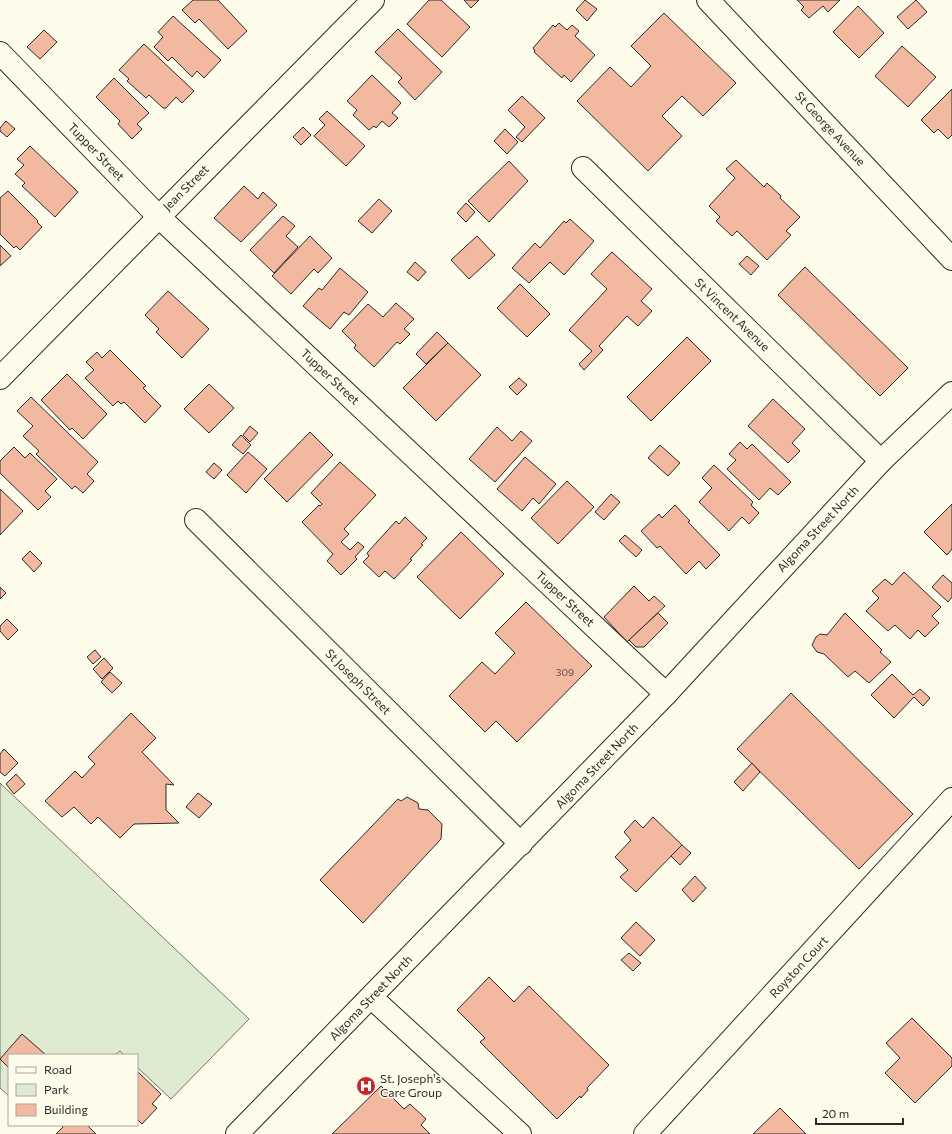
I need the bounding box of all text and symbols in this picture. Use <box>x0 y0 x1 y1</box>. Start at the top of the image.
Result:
street label: St George Avenue <box>793 88 869 168</box>
street label: Tupper Street <box>66 119 128 183</box>
street label: Jean Street <box>159 161 212 214</box>
street label: St Vincent Avenue <box>692 275 773 354</box>
street label: Tupper Street <box>299 346 363 407</box>
street label: Algoma Street North <box>774 482 861 574</box>
street label: Tupper Street <box>534 568 598 629</box>
street label: St Joseph Street <box>322 646 394 718</box>
house number: 309 <box>556 666 574 678</box>
street label: Algoma Street North <box>552 720 641 811</box>
street label: Royston Court <box>766 933 830 1000</box>
street label: Algoma Street North <box>326 952 415 1043</box>
legend <box>8 1054 138 1126</box>
text: Road <box>44 1062 72 1076</box>
place label: St. Joseph's Care Group <box>380 1071 442 1099</box>
hospital icon: St. Joseph's Care Group <box>355 1075 377 1097</box>
text: Park <box>44 1082 70 1096</box>
scale bar <box>816 1100 903 1126</box>
text: Building <box>44 1102 88 1116</box>
text: 20 m <box>822 1106 849 1120</box>

